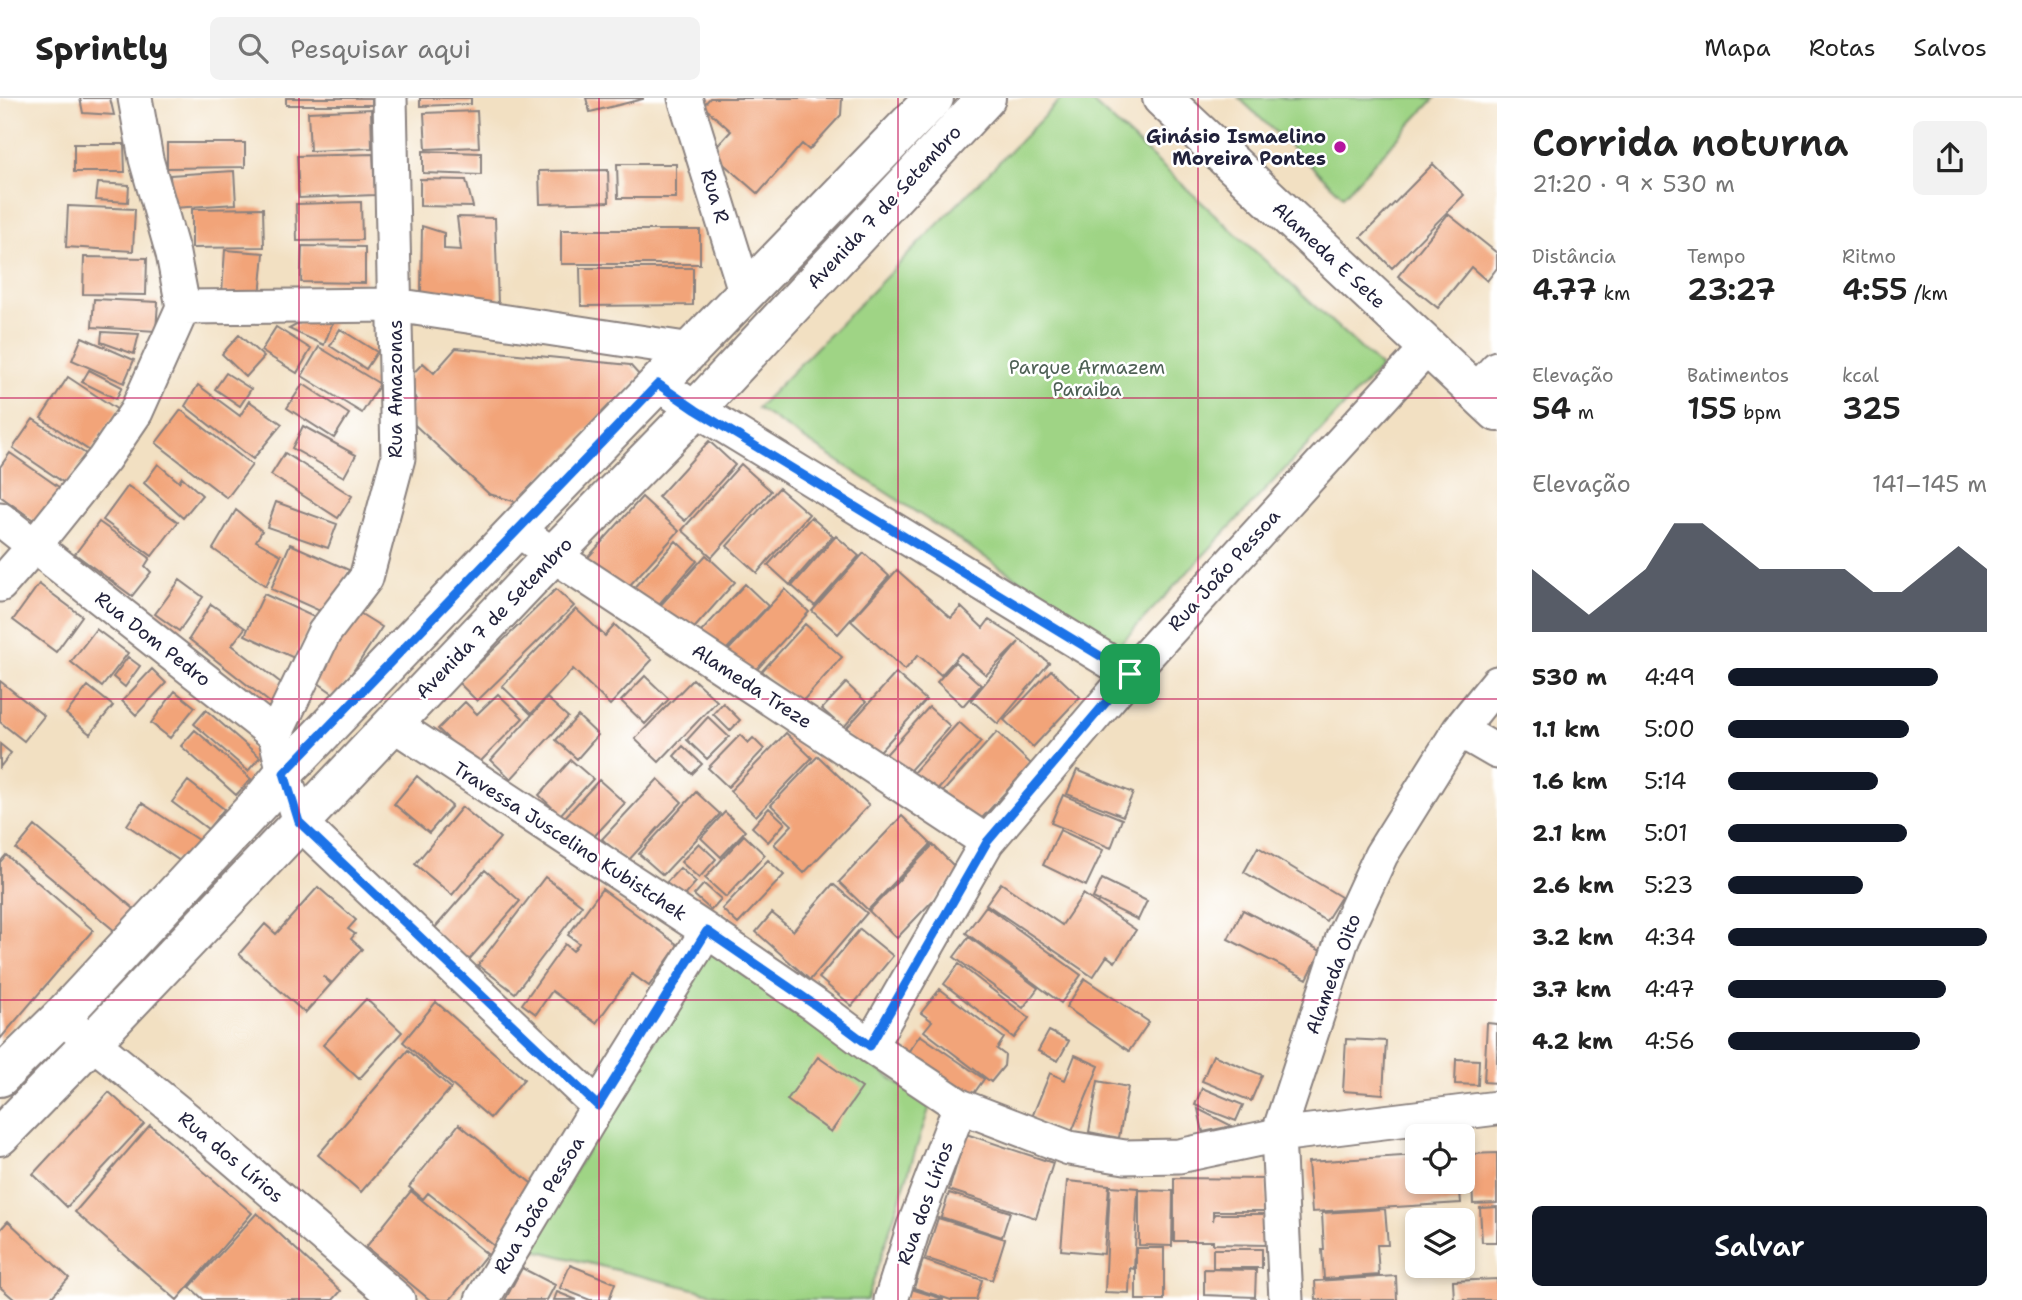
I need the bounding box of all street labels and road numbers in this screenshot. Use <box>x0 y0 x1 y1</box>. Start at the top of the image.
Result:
street label: Avenida 7 de Setembro <box>801 120 967 294</box>
street label: Rua R <box>695 166 735 226</box>
street label: Alameda E Sete <box>1267 196 1391 314</box>
street label: Rua Amazonas <box>383 320 408 458</box>
street label: Rua João Pessoa <box>1162 503 1286 636</box>
street label: Avenida 7 de Setembro <box>410 532 578 704</box>
street label: Rua Dom Pedro <box>90 586 216 692</box>
street label: Alameda Treze <box>687 638 817 734</box>
street label: Travessa Juscelino Kubistchek <box>448 756 692 926</box>
street label: Alameda Oito <box>1300 910 1366 1038</box>
street label: Rua dos Lírios <box>173 1106 289 1208</box>
street label: Rua João Pessoa <box>488 1132 590 1278</box>
street label: Rua dos Lírios <box>891 1138 959 1268</box>

